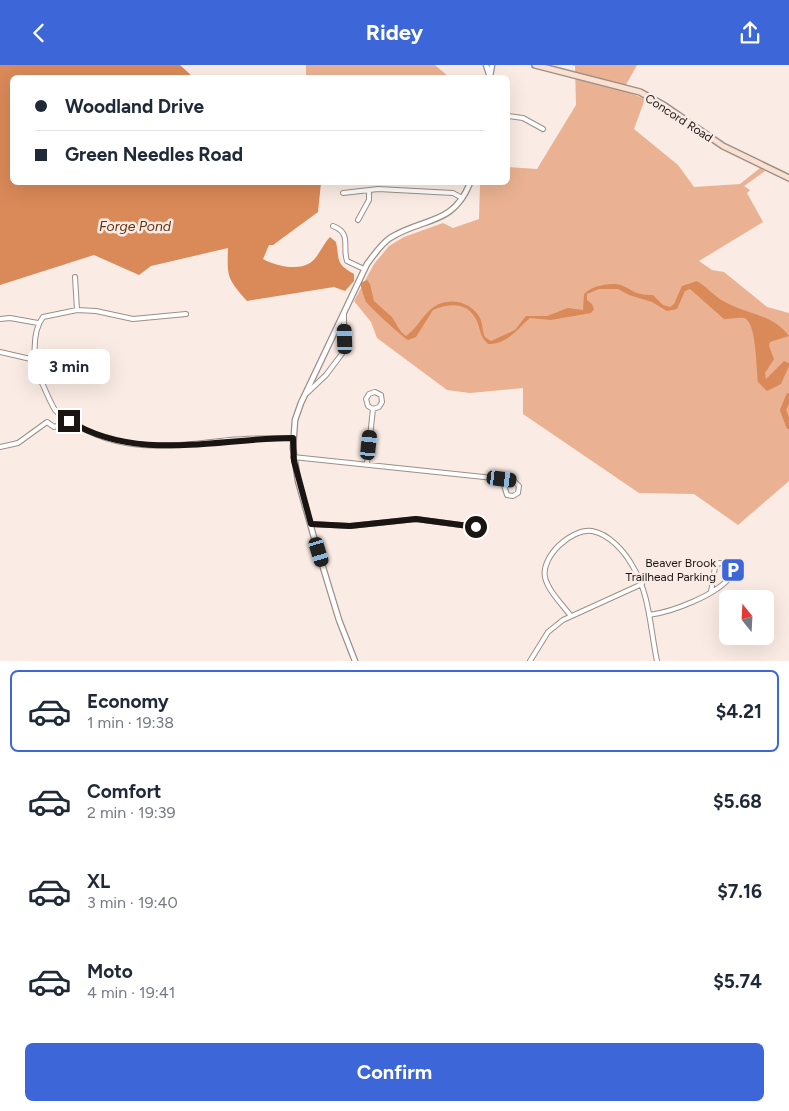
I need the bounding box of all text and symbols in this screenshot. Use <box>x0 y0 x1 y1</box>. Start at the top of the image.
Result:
icon: back <box>25 19 53 47</box>
text: Ridey <box>366 19 423 46</box>
icon: share <box>736 19 764 47</box>
street label: Concord Road <box>643 91 715 145</box>
text: Woodland Drive <box>65 95 204 118</box>
text: Green Needles Road <box>65 143 243 166</box>
water label: Forge Pond <box>99 218 172 235</box>
car <box>336 324 353 354</box>
callout: 3 min <box>28 349 110 383</box>
text: 3 min <box>49 357 89 376</box>
route end <box>58 410 80 432</box>
car <box>359 429 378 461</box>
car <box>486 470 517 488</box>
route start <box>465 516 487 538</box>
car <box>307 535 330 569</box>
place label: Beaver Brook Trailhead Parking <box>626 556 716 584</box>
parking icon: Beaver Brook Trailhead Parking <box>720 557 746 583</box>
north arrow <box>719 590 774 645</box>
map controls <box>719 590 774 645</box>
icon: car <box>27 689 72 734</box>
text: Economy <box>87 690 169 713</box>
text: $4.21 <box>716 700 762 723</box>
text: 1 min · 19:38 <box>87 713 174 732</box>
icon: car <box>27 779 72 824</box>
text: Comfort <box>87 780 162 803</box>
text: $5.68 <box>713 790 762 813</box>
text: 2 min · 19:39 <box>87 803 176 822</box>
icon: car <box>27 869 72 914</box>
text: XL <box>87 870 110 893</box>
text: $7.16 <box>717 880 762 903</box>
text: 3 min · 19:40 <box>87 893 178 912</box>
icon: car <box>27 959 72 1004</box>
text: Moto <box>87 960 133 983</box>
text: $5.74 <box>713 970 762 993</box>
text: 4 min · 19:41 <box>87 983 175 1002</box>
button: Confirm <box>25 1043 764 1101</box>

